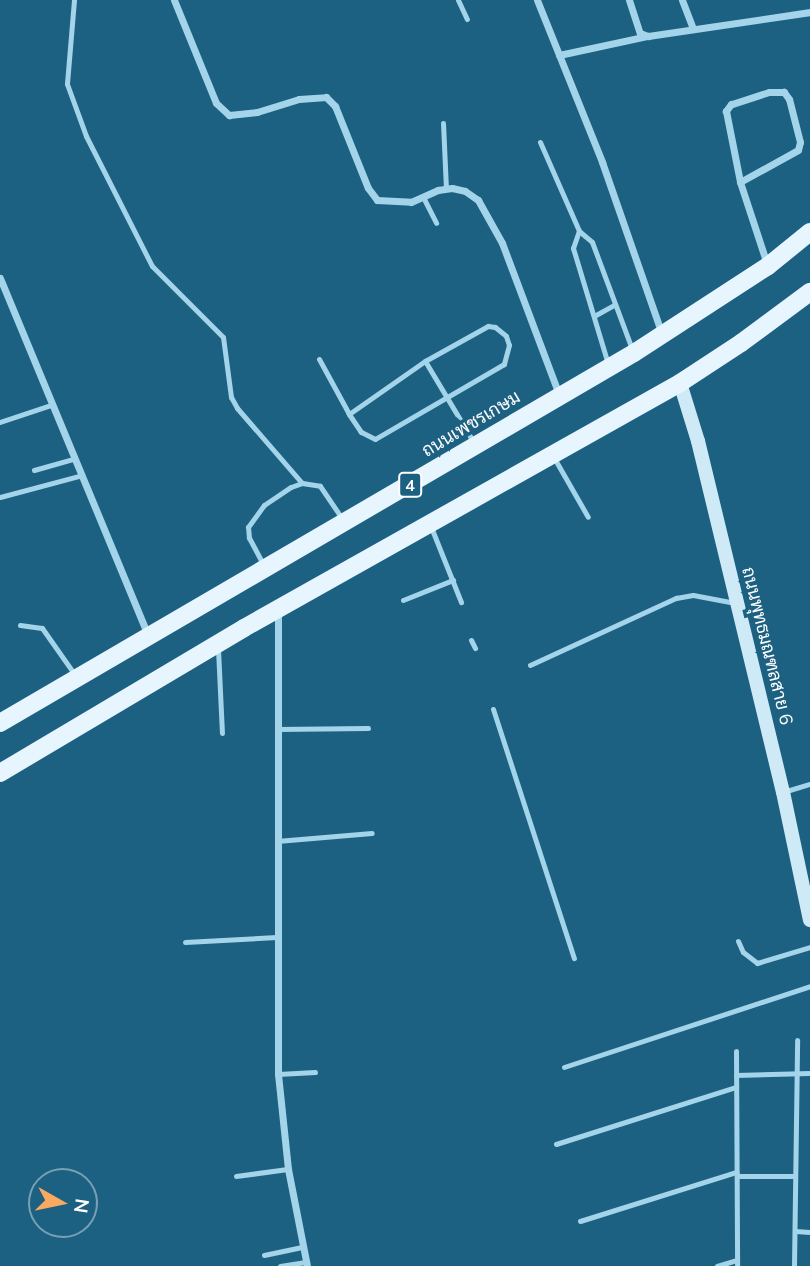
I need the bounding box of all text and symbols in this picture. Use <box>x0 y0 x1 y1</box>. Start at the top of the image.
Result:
street label: ถนนเพชรเกษม <box>418 386 524 462</box>
road number: 4 <box>398 472 422 498</box>
street label: ถนนพุทธมณฑลสาย 6 <box>737 565 797 727</box>
north arrow <box>28 1168 98 1238</box>
text: N <box>69 1197 95 1215</box>

